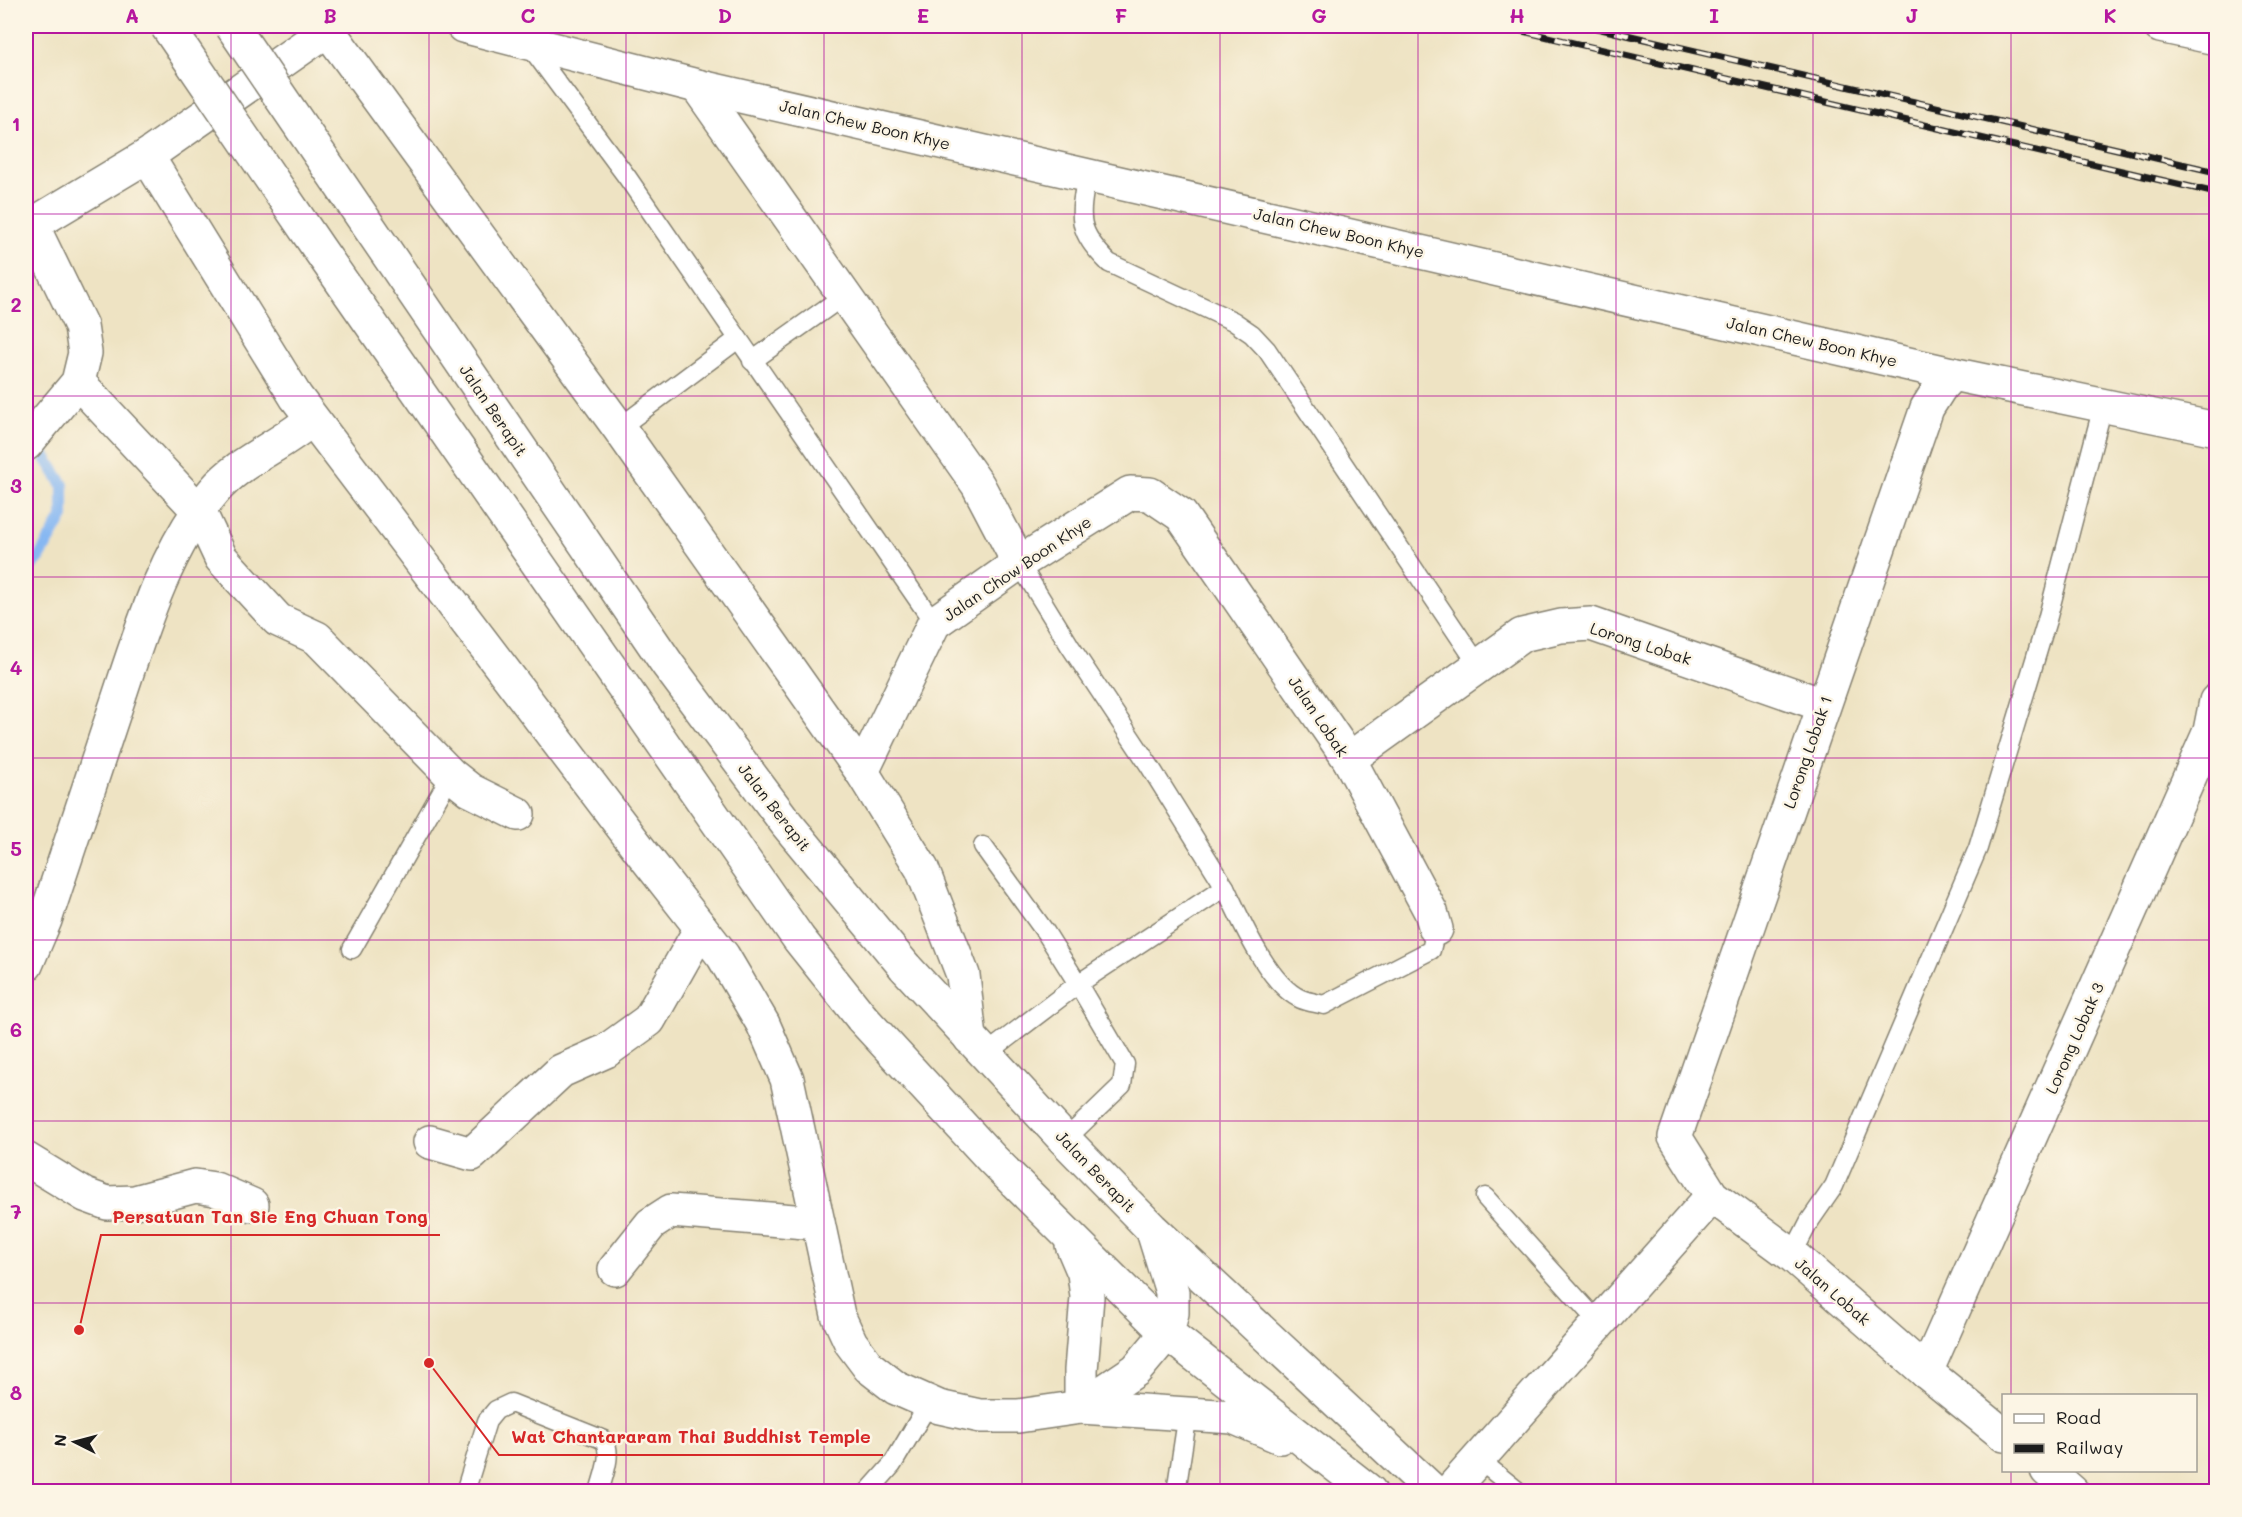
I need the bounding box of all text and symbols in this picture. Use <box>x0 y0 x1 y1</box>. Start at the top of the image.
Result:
text: A <box>125 2 139 28</box>
text: B <box>323 2 337 28</box>
text: C <box>521 2 536 28</box>
text: D <box>718 2 732 28</box>
text: E <box>917 2 929 28</box>
text: F <box>1115 2 1128 28</box>
text: G <box>1311 2 1327 28</box>
text: H <box>1509 2 1525 28</box>
text: I <box>1709 2 1719 28</box>
text: J <box>1905 2 1919 28</box>
text: K <box>2103 2 2117 28</box>
street label: Jalan Chew Boon Khye <box>778 94 952 154</box>
text: 1 <box>12 110 20 136</box>
street label: Jalan Chew Boon Khye <box>1252 202 1426 262</box>
text: 2 <box>10 291 22 317</box>
street label: Jalan Chew Boon Khye <box>1725 311 1899 371</box>
street label: Jalan Berapit <box>456 360 532 460</box>
text: 3 <box>10 472 22 498</box>
street label: Jalan Chow Boon Khye <box>939 511 1095 625</box>
street label: Lorong Lobak <box>1588 617 1694 669</box>
text: 4 <box>10 654 23 680</box>
street label: Jalan Lobak <box>1284 671 1354 761</box>
street label: Lorong Lobak 1 <box>1778 693 1836 811</box>
street label: Jalan Berapit <box>734 759 816 855</box>
text: 5 <box>10 835 22 861</box>
street label: Lorong Lobak 3 <box>2040 979 2108 1097</box>
text: 6 <box>10 1016 22 1042</box>
street label: Jalan Berapit <box>1051 1125 1141 1217</box>
text: 7 <box>10 1198 22 1224</box>
callout: Persatuan Tan Sie Eng Chuan Tong <box>101 1199 440 1235</box>
text: Persatuan Tan Sie Eng Chuan Tong <box>112 1204 428 1228</box>
street label: Jalan Lobak <box>1791 1252 1875 1330</box>
text: 8 <box>10 1379 22 1405</box>
legend <box>2002 1394 2197 1472</box>
text: Road <box>2056 1405 2101 1429</box>
north arrow <box>45 1412 105 1472</box>
callout: Wat Chantararam Thai Buddhist Temple <box>499 1419 883 1455</box>
text: Wat Chantararam Thai Buddhist Temple <box>511 1424 871 1448</box>
text: N <box>49 1433 71 1448</box>
text: Railway <box>2056 1435 2123 1459</box>

